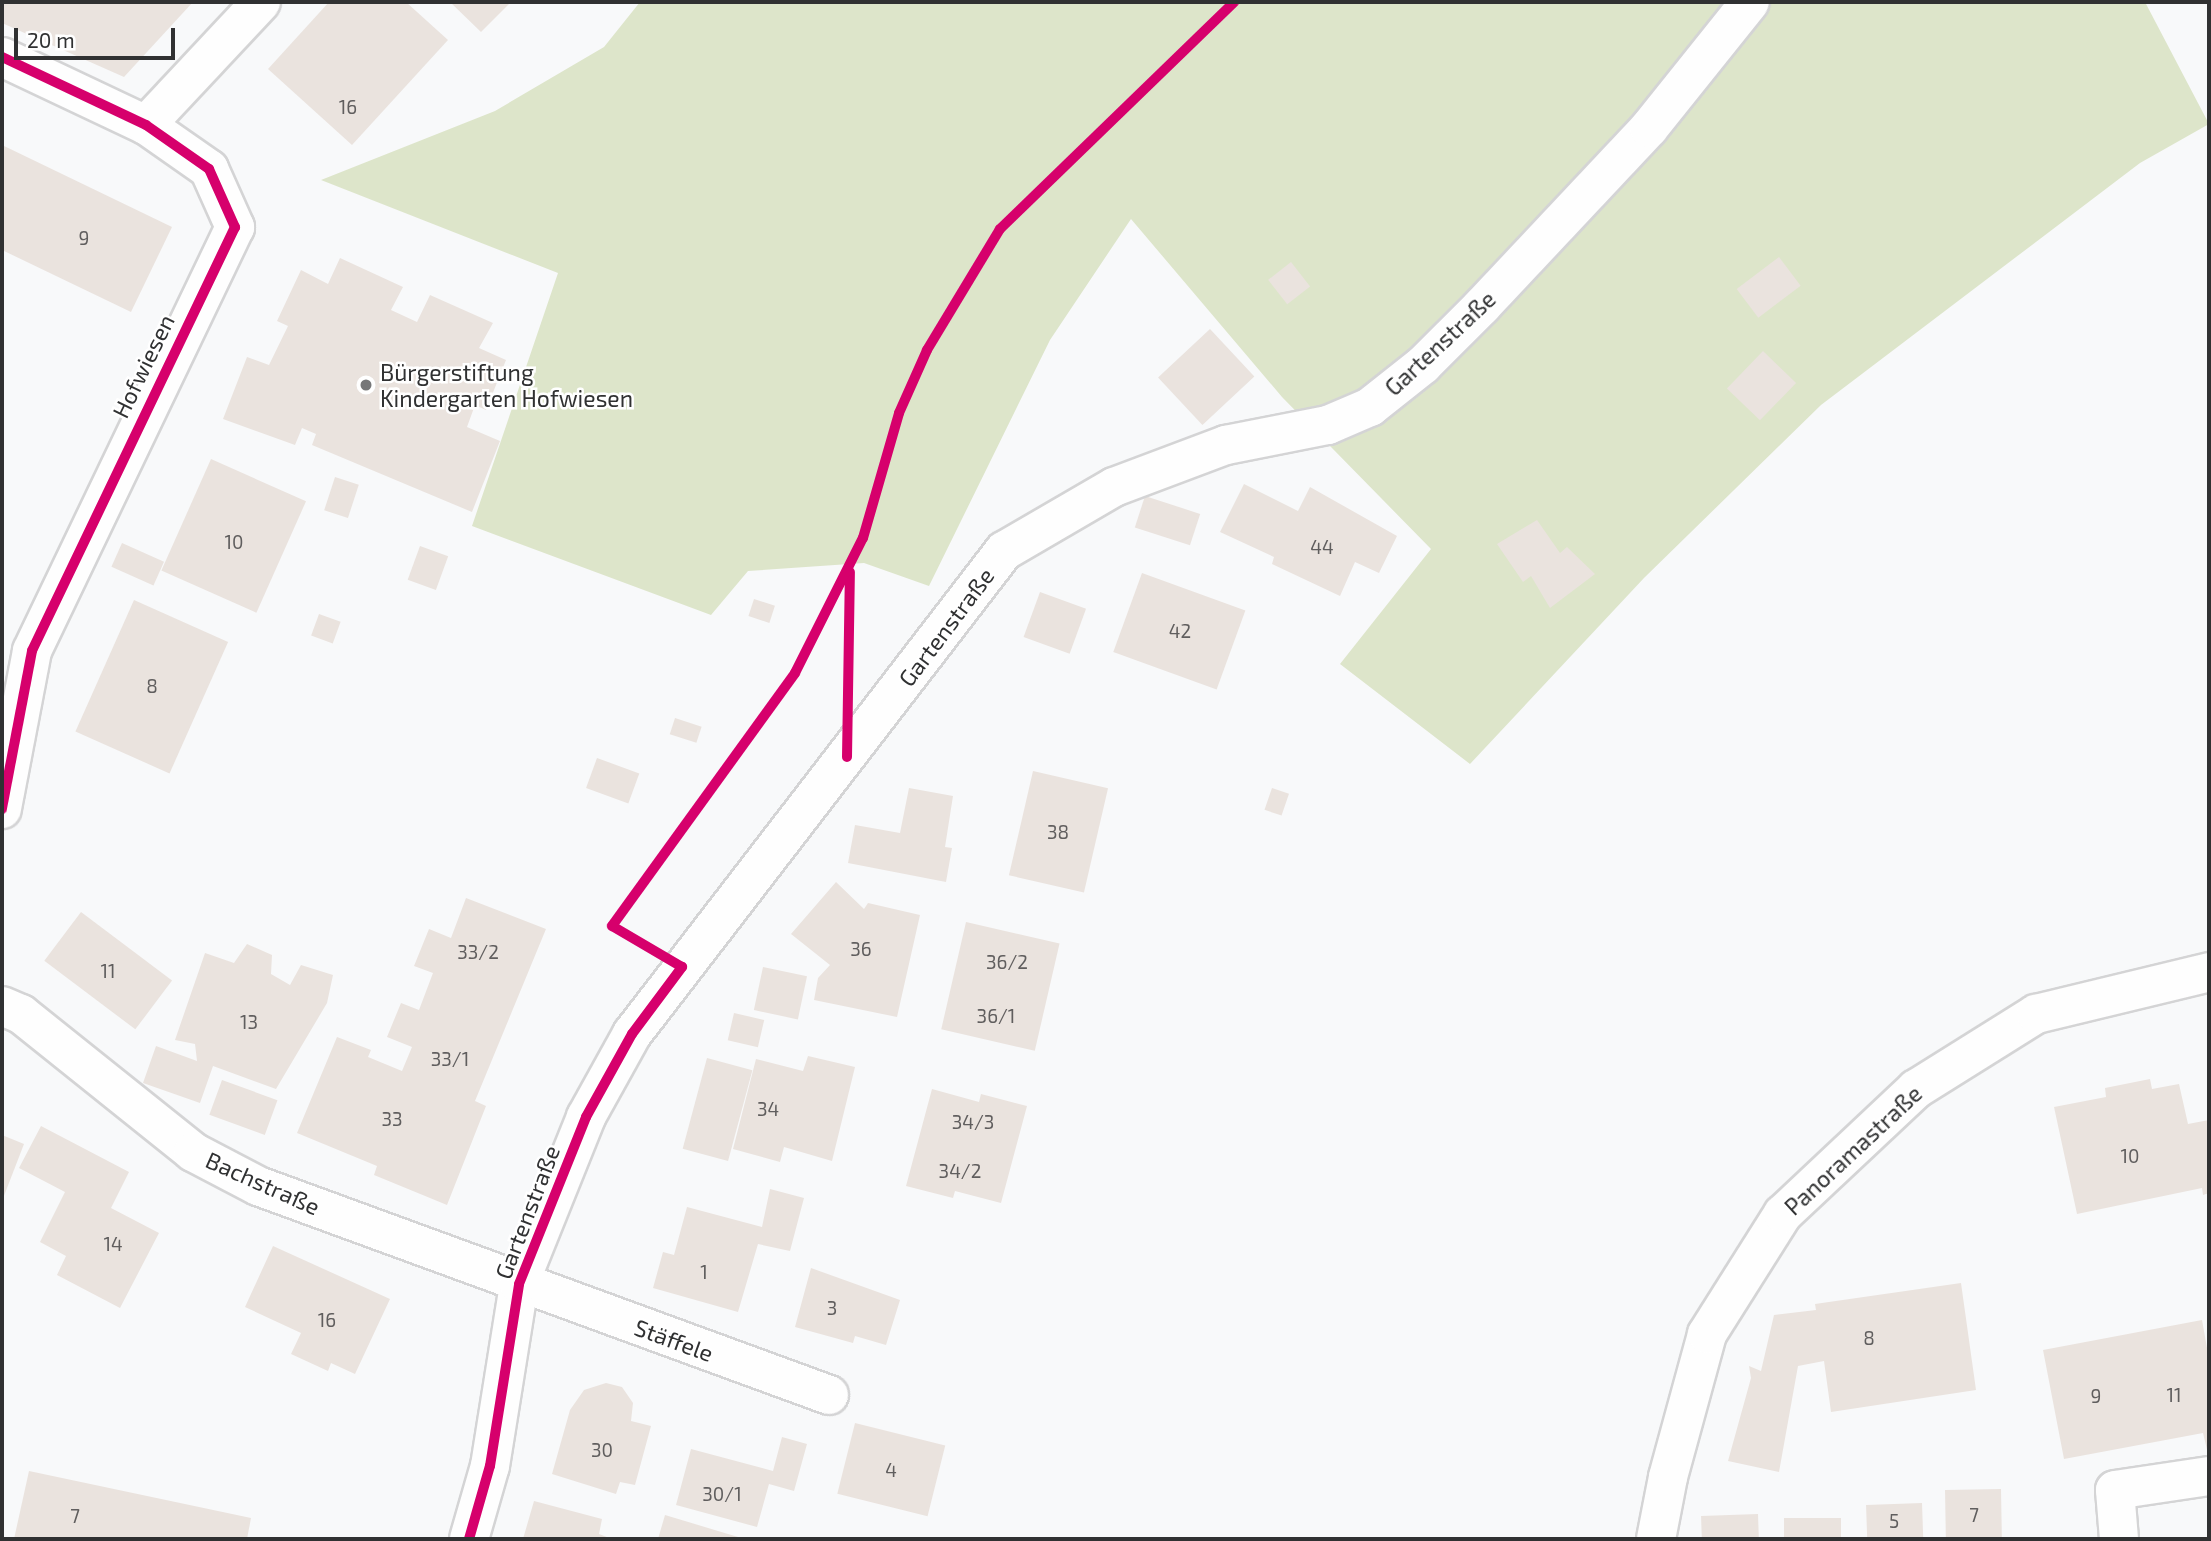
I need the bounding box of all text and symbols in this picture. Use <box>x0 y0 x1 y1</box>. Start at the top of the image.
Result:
scale bar <box>18 14 178 58</box>
text: 20 m <box>27 27 75 52</box>
house number: 16 <box>339 96 357 118</box>
house number: 9 <box>79 227 89 249</box>
street label: Gartenstraße <box>1379 285 1501 401</box>
street label: Hofwiesen <box>106 310 180 422</box>
place label: Bürgerstiftung Kindergarten Hofwiesen <box>380 358 633 412</box>
marker: Bürgerstiftung Kindergarten Hofwiesen <box>358 377 374 393</box>
house number: 10 <box>224 531 244 553</box>
house number: 44 <box>1310 536 1334 558</box>
street label: Gartenstraße <box>893 562 999 692</box>
house number: 42 <box>1169 620 1191 642</box>
house number: 8 <box>146 675 158 697</box>
house number: 38 <box>1047 821 1069 843</box>
house number: 36 <box>850 938 872 960</box>
house number: 33/2 <box>457 941 499 963</box>
house number: 36/2 <box>986 951 1028 973</box>
house number: 11 <box>100 960 116 982</box>
house number: 36/1 <box>977 1005 1015 1027</box>
house number: 13 <box>240 1011 258 1033</box>
house number: 33/1 <box>431 1048 469 1070</box>
street label: Panoramastraße <box>1779 1079 1927 1221</box>
house number: 34 <box>757 1098 779 1120</box>
house number: 33 <box>381 1108 403 1130</box>
house number: 34/3 <box>952 1111 994 1133</box>
street label: Gartenstraße <box>489 1141 565 1283</box>
house number: 10 <box>2120 1145 2140 1167</box>
street label: Bachstraße <box>202 1146 324 1220</box>
house number: 34/2 <box>939 1160 981 1182</box>
house number: 14 <box>103 1233 123 1255</box>
house number: 1 <box>700 1261 708 1283</box>
house number: 3 <box>827 1297 837 1319</box>
house number: 16 <box>318 1309 336 1331</box>
street label: Stäffele <box>631 1313 717 1367</box>
house number: 8 <box>1863 1327 1875 1349</box>
house number: 11 <box>2166 1384 2182 1406</box>
house number: 9 <box>2091 1385 2101 1407</box>
house number: 30 <box>591 1439 613 1461</box>
house number: 4 <box>885 1459 897 1481</box>
house number: 30/1 <box>702 1483 742 1505</box>
house number: 7 <box>1969 1504 1979 1526</box>
house number: 7 <box>70 1505 80 1527</box>
house number: 5 <box>1889 1510 1899 1532</box>

